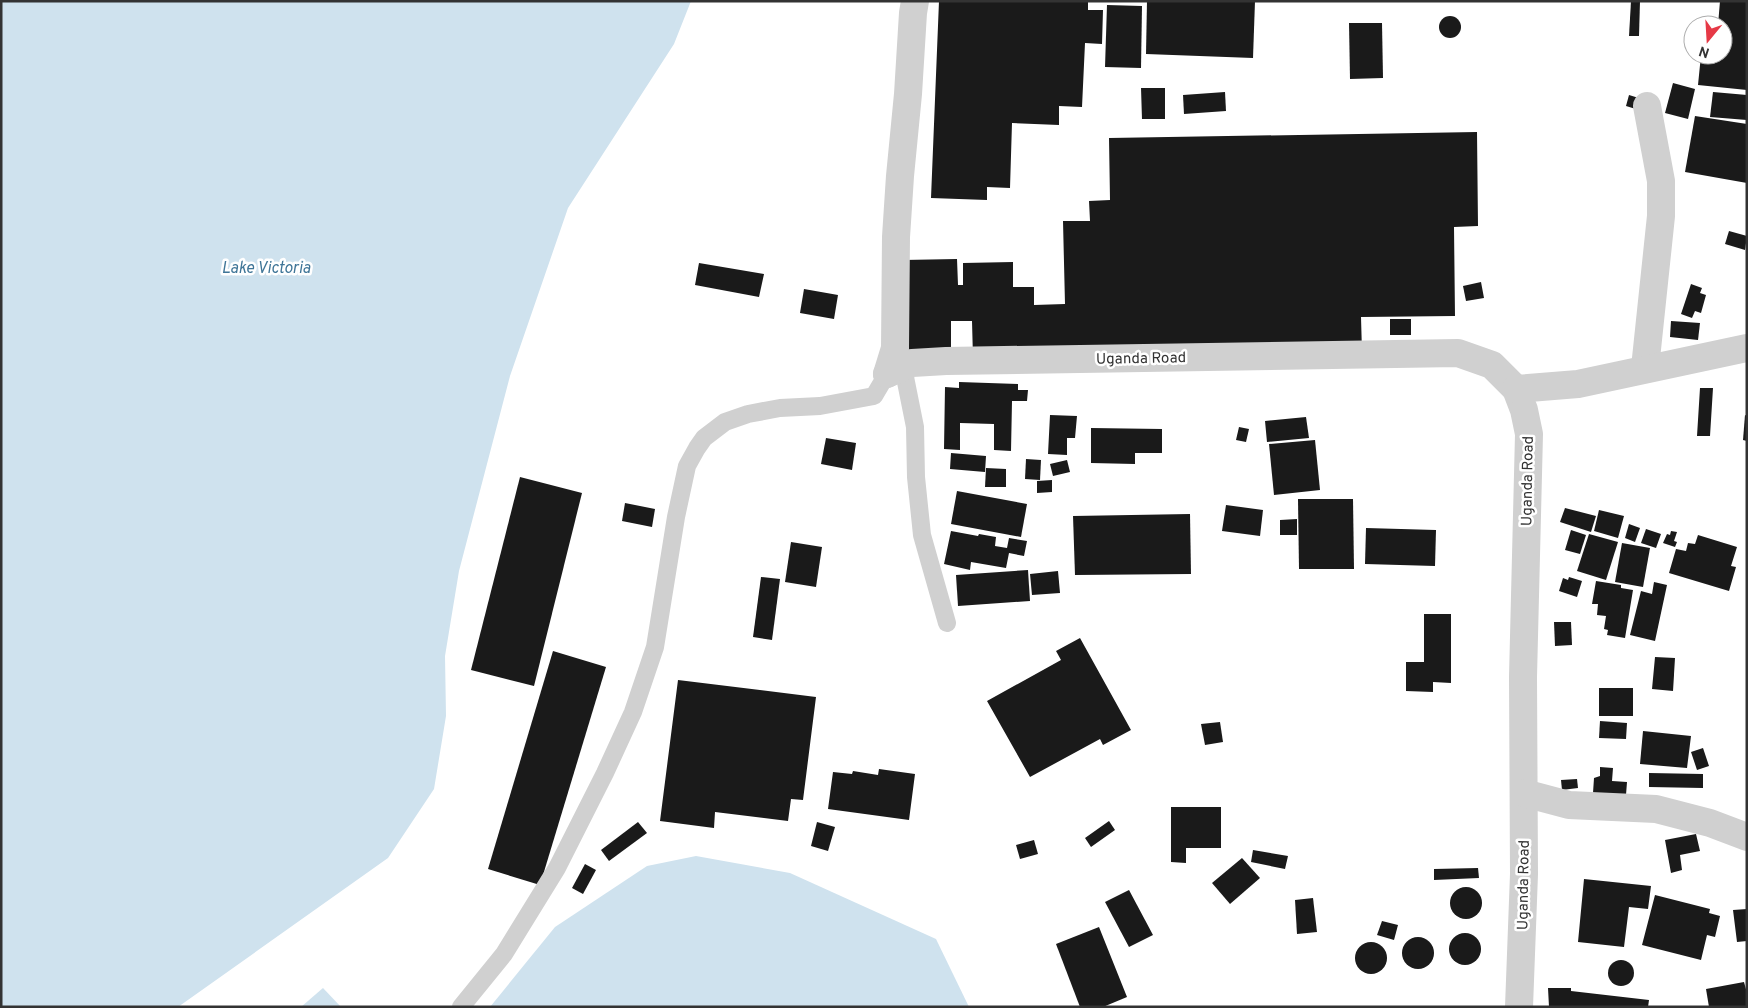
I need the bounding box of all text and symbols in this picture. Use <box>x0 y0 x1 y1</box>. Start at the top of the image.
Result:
north arrow <box>1683 15 1733 65</box>
text: N <box>1697 41 1712 61</box>
water label: Lake Victoria <box>221 259 311 279</box>
street label: Uganda Road <box>1096 349 1186 370</box>
street label: Uganda Road <box>1518 436 1539 526</box>
street label: Uganda Road <box>1514 840 1535 930</box>

